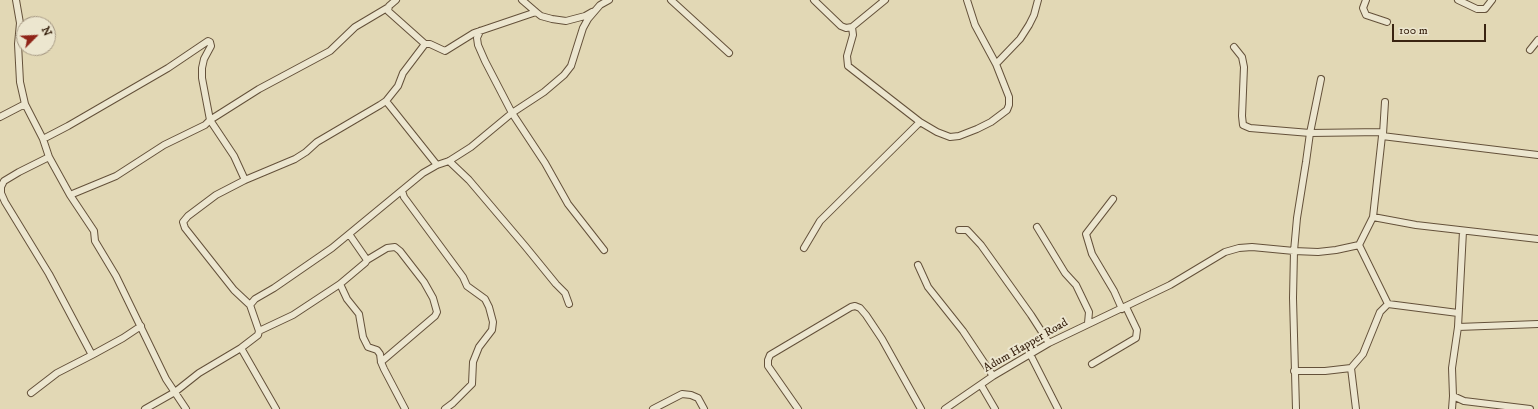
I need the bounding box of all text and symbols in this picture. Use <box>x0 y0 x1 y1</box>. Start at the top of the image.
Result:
north arrow <box>16 16 56 56</box>
scale bar <box>1394 16 1488 42</box>
text: 100 m <box>1399 23 1428 38</box>
text: N <box>38 25 54 38</box>
street label: Adum Happer Road <box>981 316 1071 376</box>

